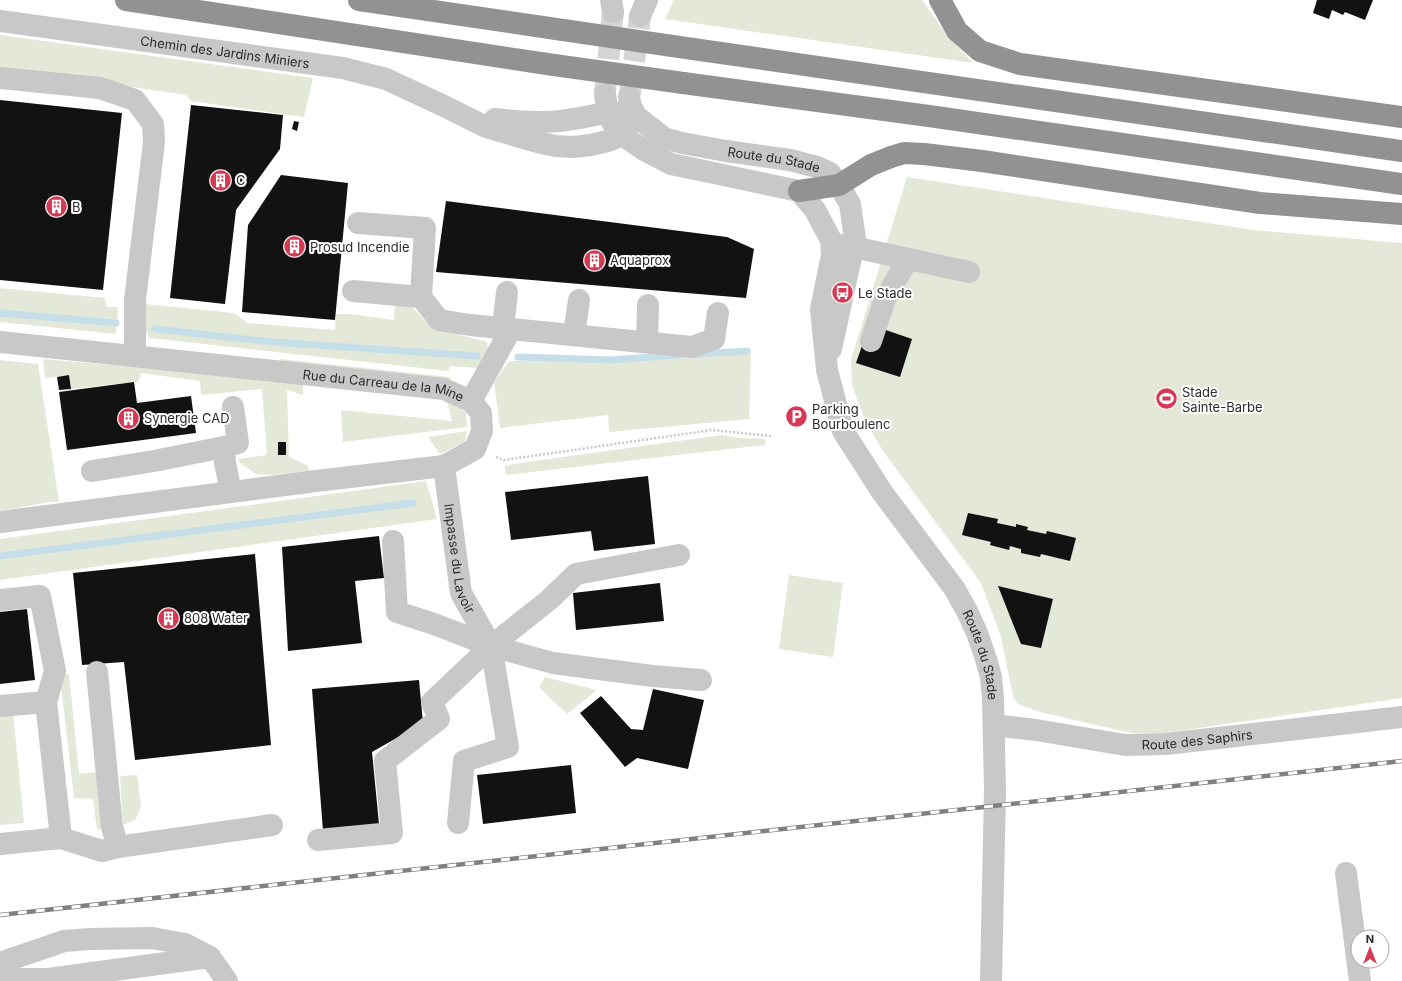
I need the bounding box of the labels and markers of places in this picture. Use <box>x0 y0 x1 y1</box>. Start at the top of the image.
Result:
building icon: C <box>207 167 233 193</box>
place label: C <box>236 172 246 188</box>
building icon: B <box>43 194 69 220</box>
place label: B <box>72 199 81 215</box>
building icon: Prosud Incendie <box>281 234 307 260</box>
place label: Prosud Incendie <box>310 239 410 255</box>
building icon: Aquaprox <box>582 247 608 273</box>
place label: Aquaprox <box>610 252 669 268</box>
bus stop icon: Le Stade <box>830 280 856 306</box>
place label: Le Stade <box>858 285 912 301</box>
place label: Stade Sainte-Barbe <box>1182 384 1263 415</box>
sports icon: Stade Sainte-Barbe <box>1153 386 1179 412</box>
place label: Parking Bourboulenc <box>812 401 890 432</box>
parking icon: Parking Bourboulenc <box>783 403 809 429</box>
building icon: Synergie CAD <box>115 405 141 431</box>
place label: Synergie CAD <box>144 410 230 426</box>
building icon: 808 Water <box>156 605 182 631</box>
place label: 808 Water <box>184 610 248 626</box>

